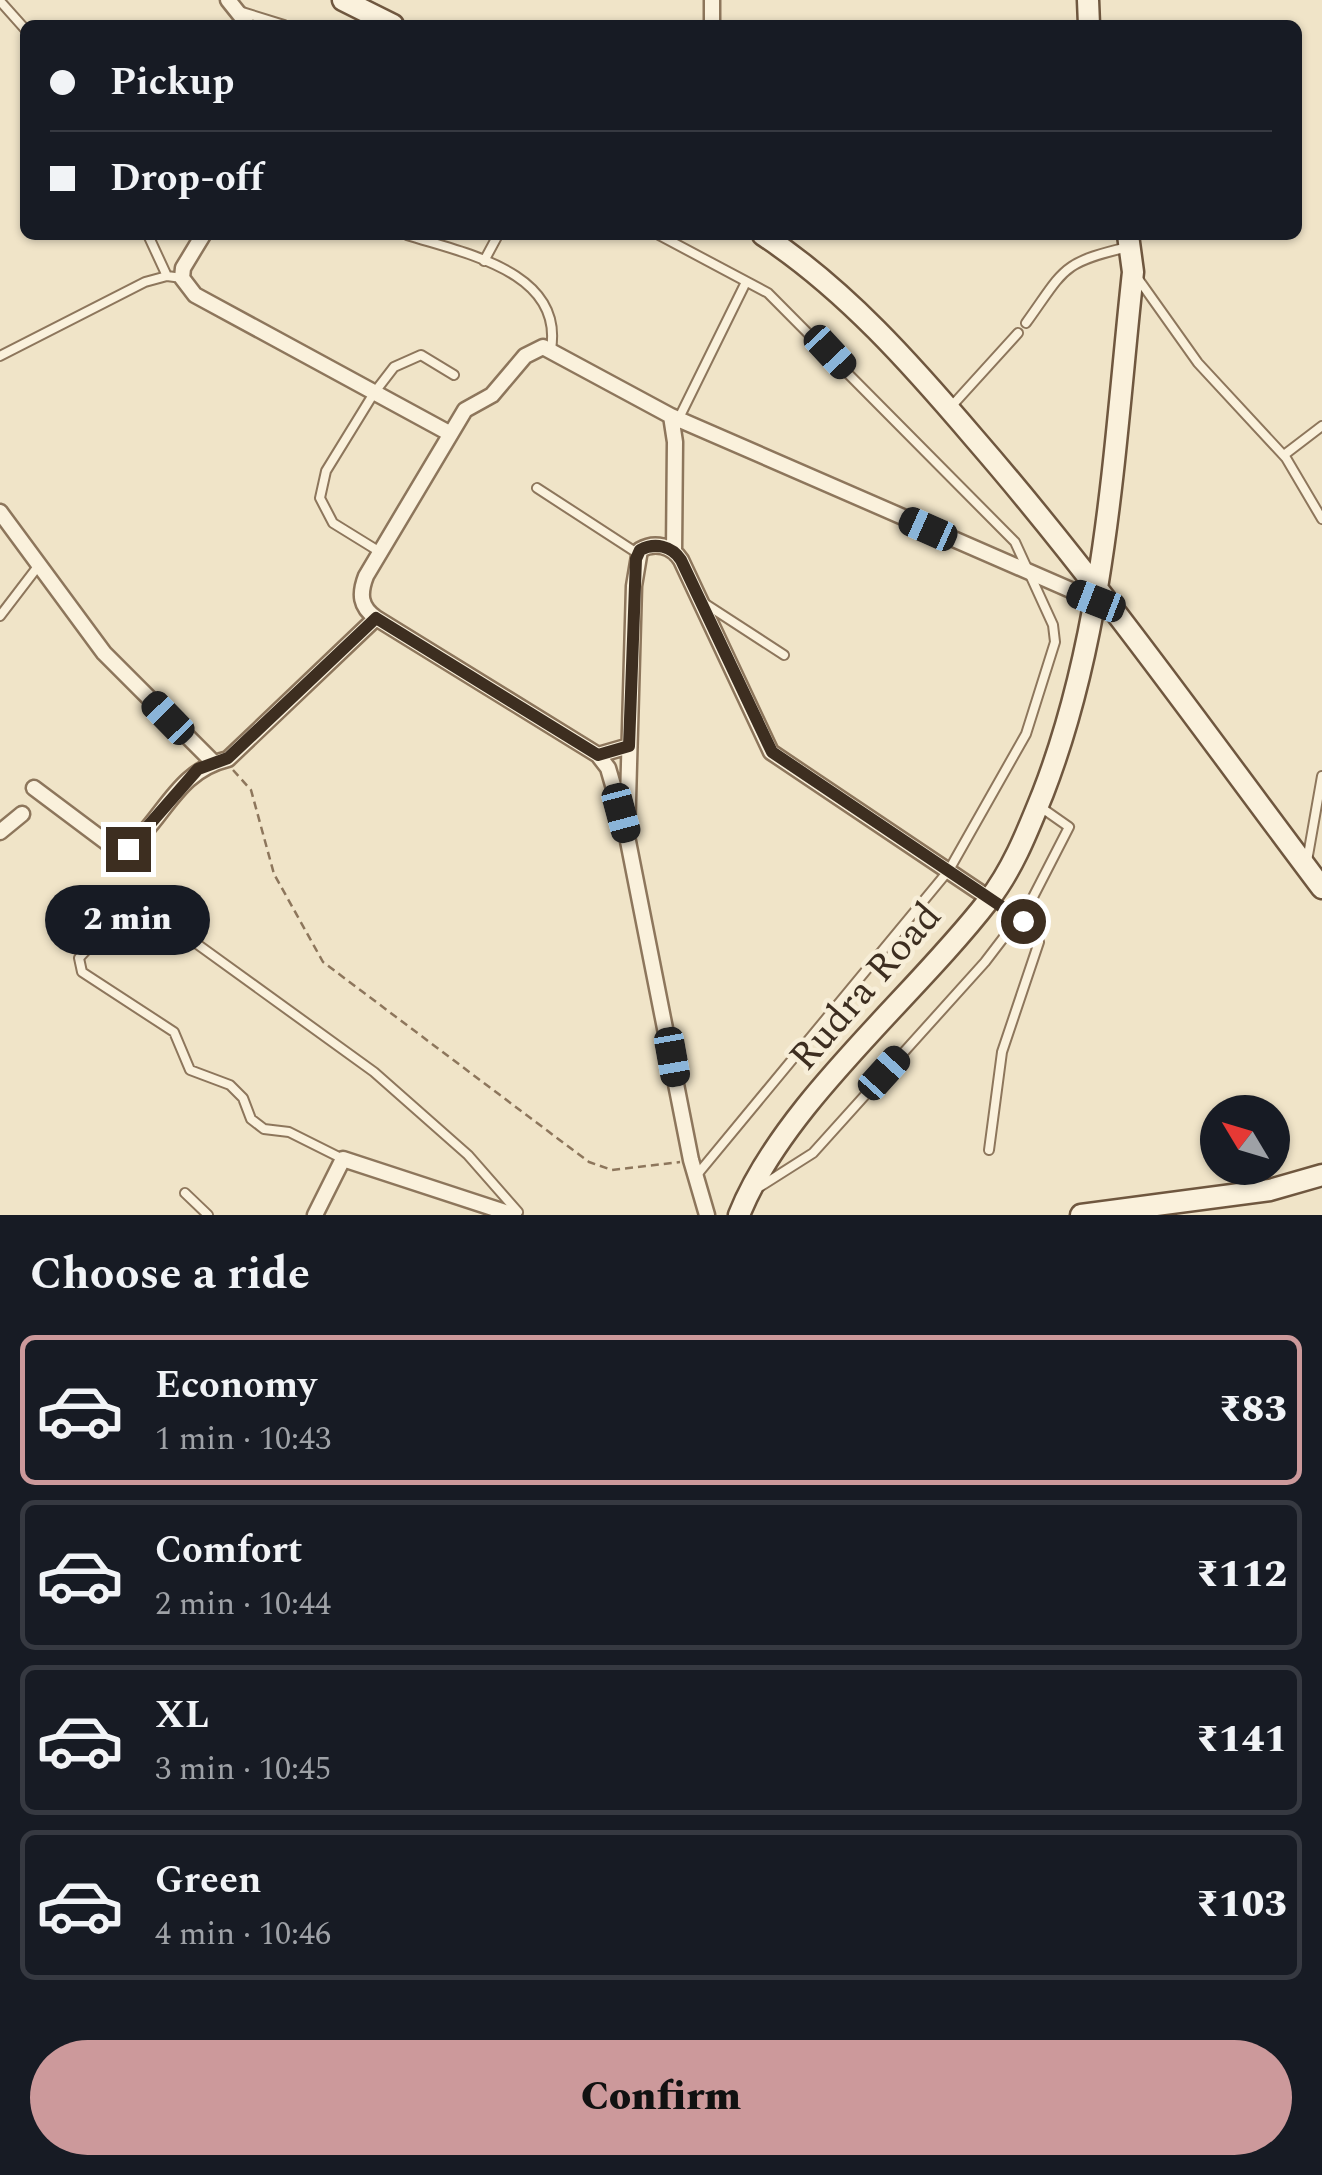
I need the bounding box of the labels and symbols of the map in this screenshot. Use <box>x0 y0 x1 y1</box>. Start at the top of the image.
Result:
car <box>799 320 861 384</box>
car <box>894 503 962 555</box>
car <box>1063 576 1129 626</box>
car <box>136 686 200 750</box>
car <box>599 780 643 846</box>
route end <box>106 827 151 872</box>
callout: 2 min <box>46 884 210 954</box>
street label: Rudra Road <box>775 889 957 1085</box>
route start <box>1001 899 1046 944</box>
car <box>652 1025 692 1089</box>
car <box>853 1041 915 1105</box>
north arrow <box>1200 1095 1290 1185</box>

